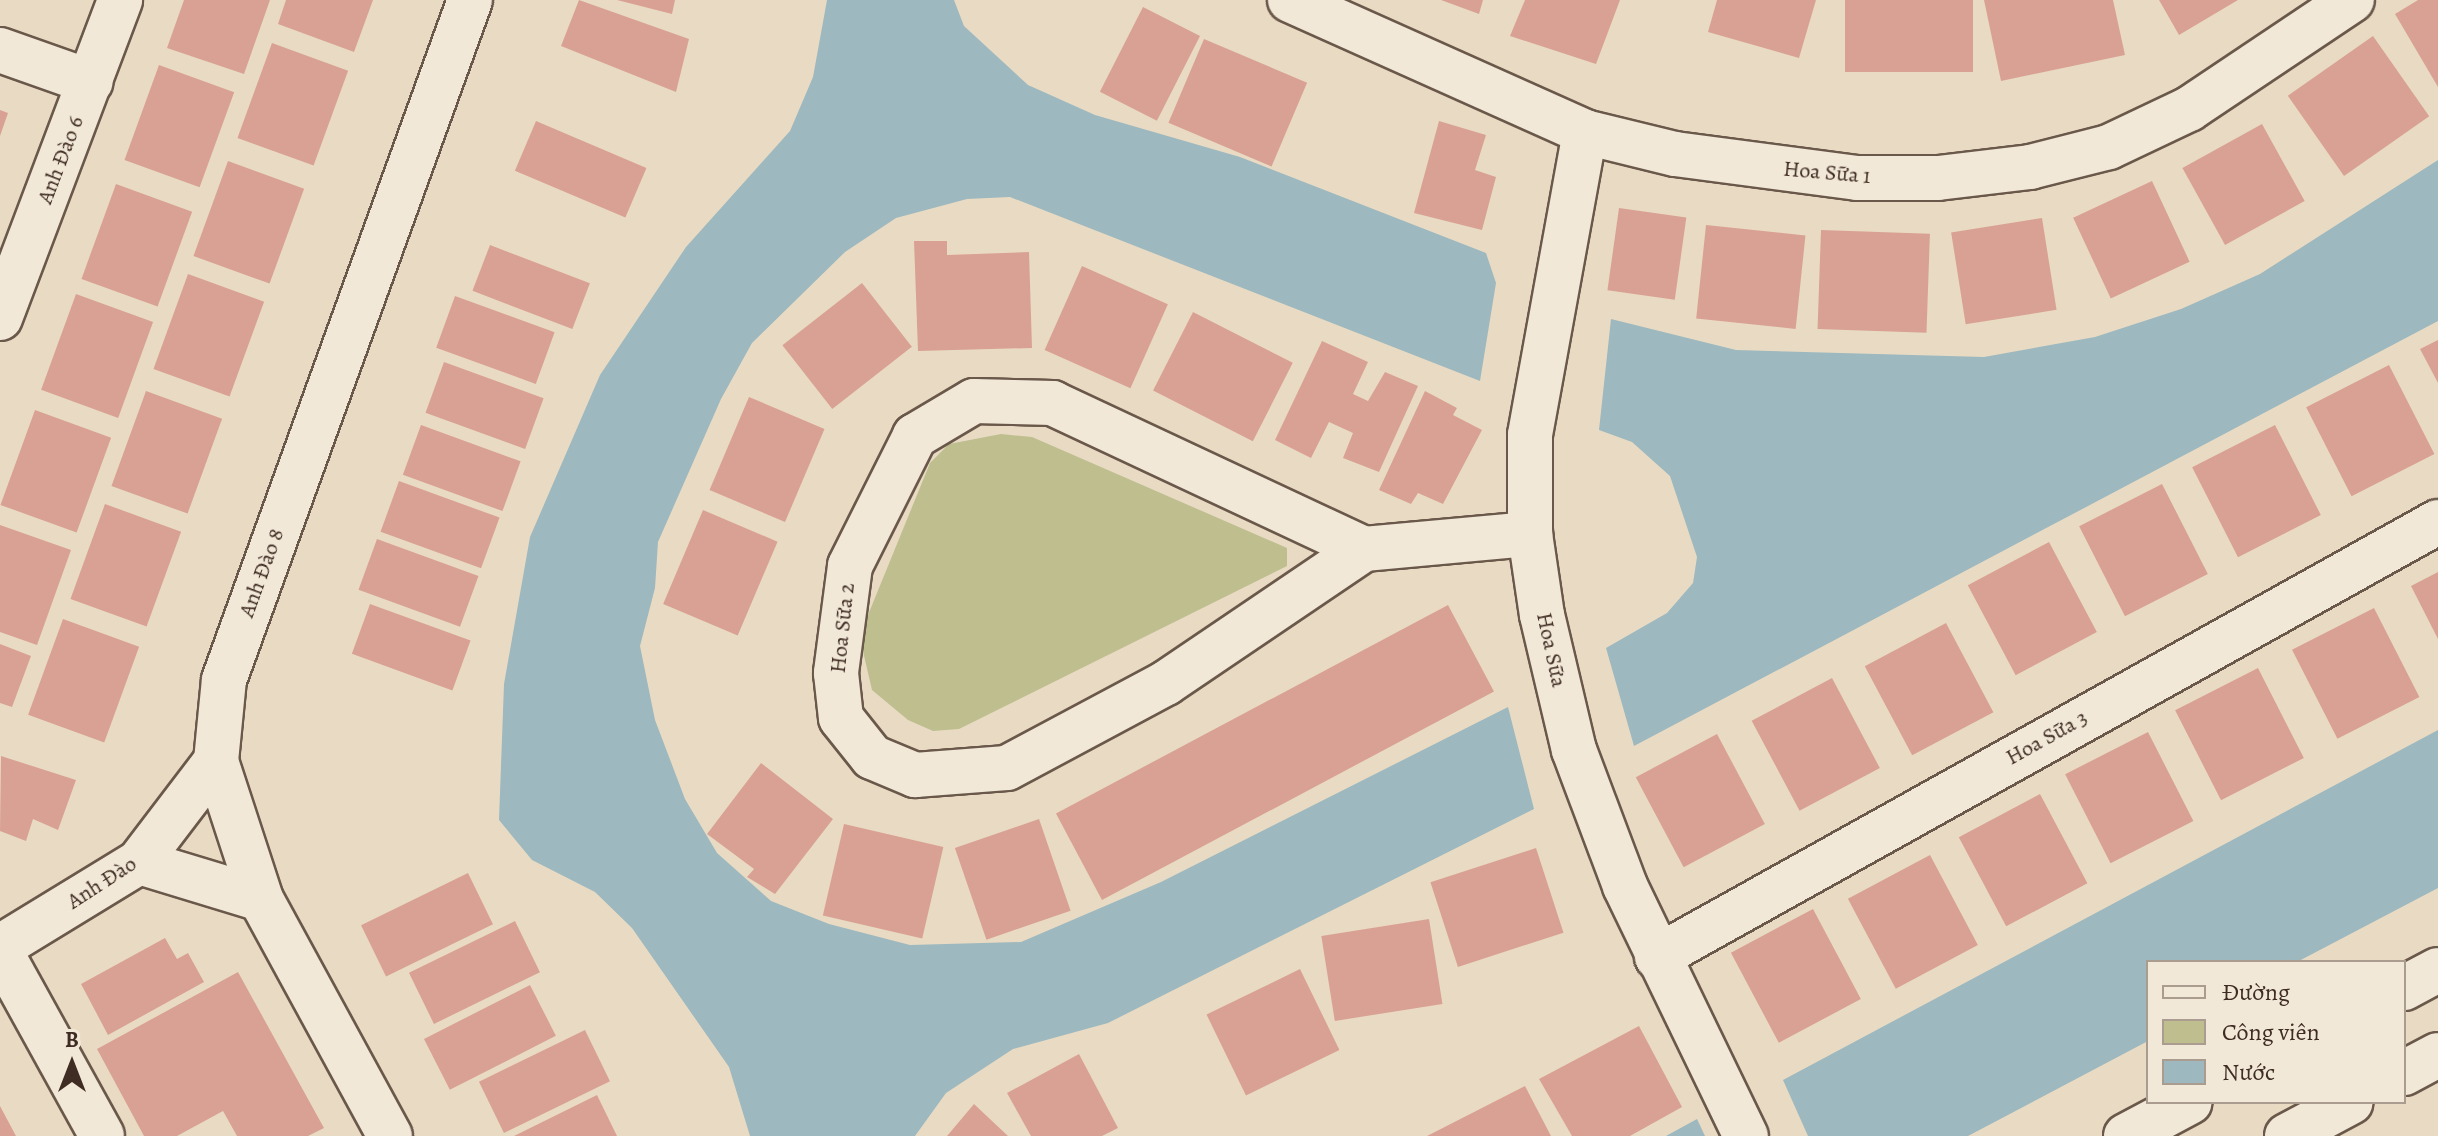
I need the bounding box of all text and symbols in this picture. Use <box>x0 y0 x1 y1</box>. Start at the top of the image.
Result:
street label: Anh Đào 6 <box>32 112 90 208</box>
street label: Hoa Sữa 1 <box>1782 156 1872 190</box>
street label: Anh Đào 8 <box>234 525 290 621</box>
street label: Hoa Sữa 2 <box>825 582 861 674</box>
street label: Hoa Sữa <box>1530 610 1572 690</box>
street label: Hoa Sữa 3 <box>2002 705 2092 771</box>
street label: Anh Đào <box>62 851 142 915</box>
legend <box>2146 960 2406 1104</box>
text: Đường <box>2222 976 2290 1008</box>
text: Công viên <box>2222 1016 2320 1048</box>
north arrow <box>32 1024 112 1104</box>
text: B <box>65 1025 79 1055</box>
text: Nước <box>2222 1056 2275 1088</box>

